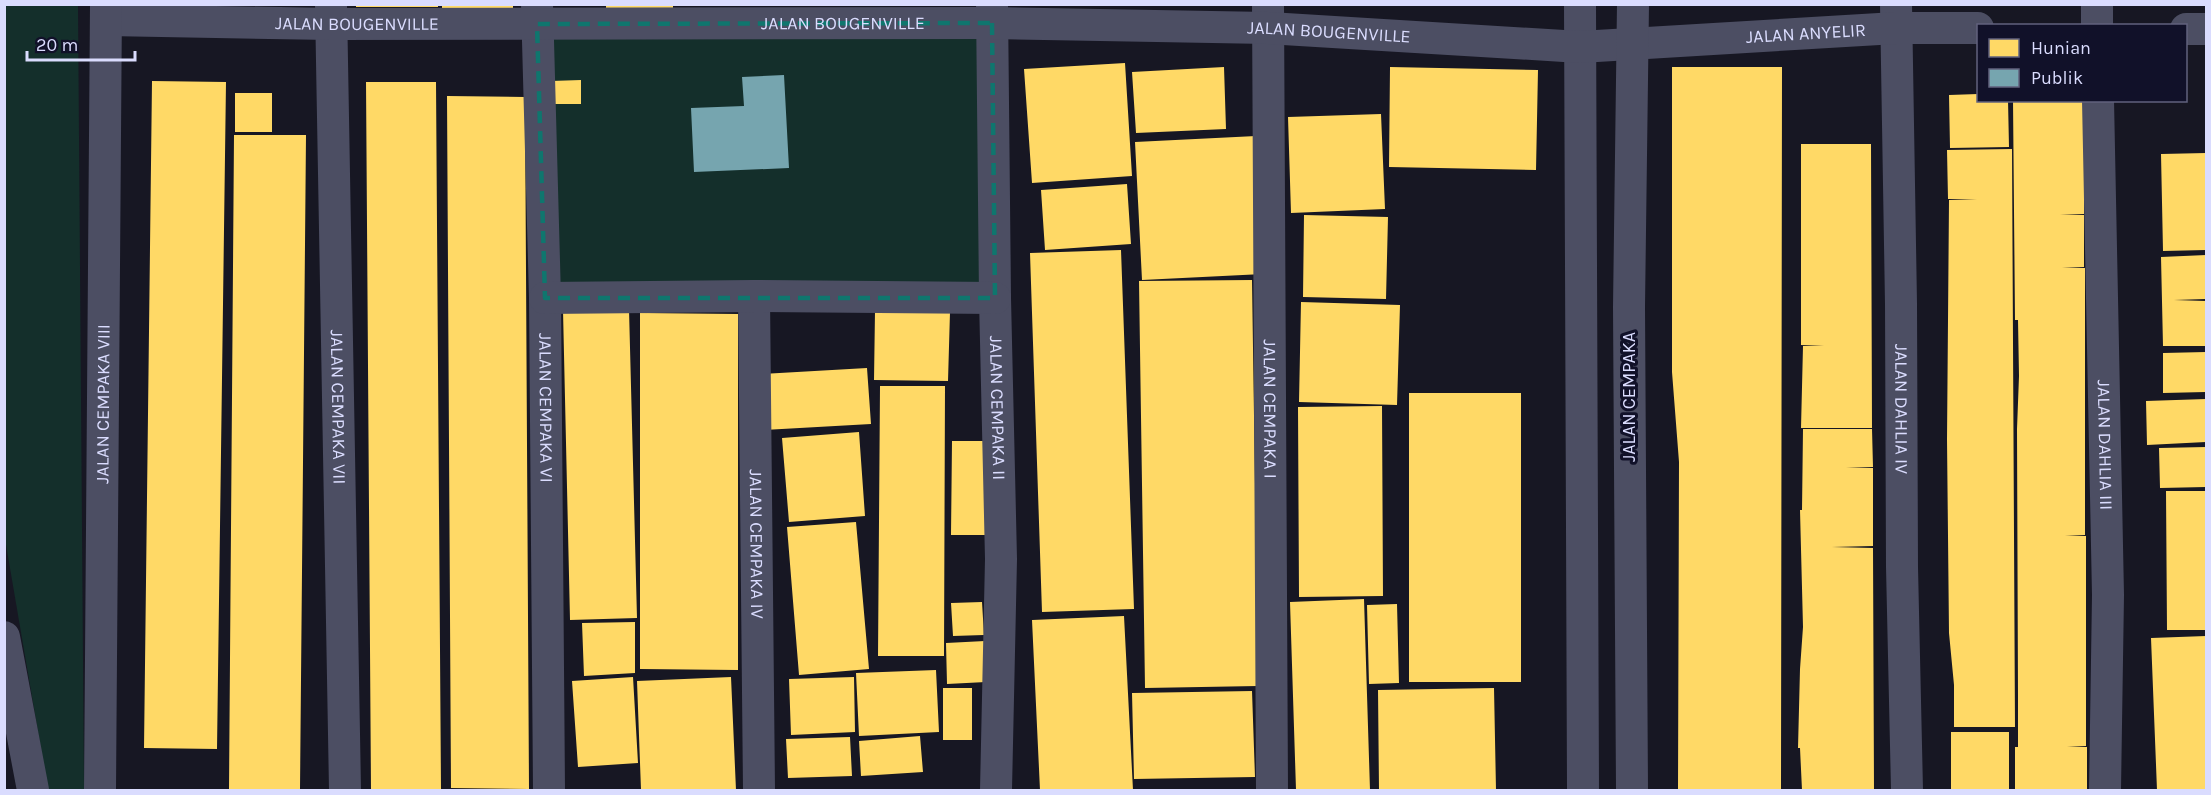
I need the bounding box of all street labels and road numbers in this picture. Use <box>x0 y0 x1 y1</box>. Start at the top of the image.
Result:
street label: JALAN BOUGENVILLE <box>275 12 439 35</box>
street label: JALAN BOUGENVILLE <box>761 12 925 34</box>
street label: JALAN BOUGENVILLE <box>1247 17 1411 48</box>
street label: JALAN ANYELIR <box>1745 19 1867 48</box>
street label: JALAN CEMPAKA VIII <box>91 324 115 484</box>
street label: JALAN CEMPAKA VII <box>326 329 351 485</box>
street label: JALAN CEMPAKA <box>1618 332 1640 462</box>
street label: JALAN CEMPAKA VI <box>534 333 558 483</box>
street label: JALAN CEMPAKA II <box>985 335 1010 481</box>
street label: JALAN CEMPAKA I <box>1259 339 1281 479</box>
street label: JALAN DAHLIA IV <box>1890 344 1913 474</box>
street label: JALAN DAHLIA III <box>2093 379 2117 510</box>
street label: JALAN CEMPAKA IV <box>745 469 768 619</box>

